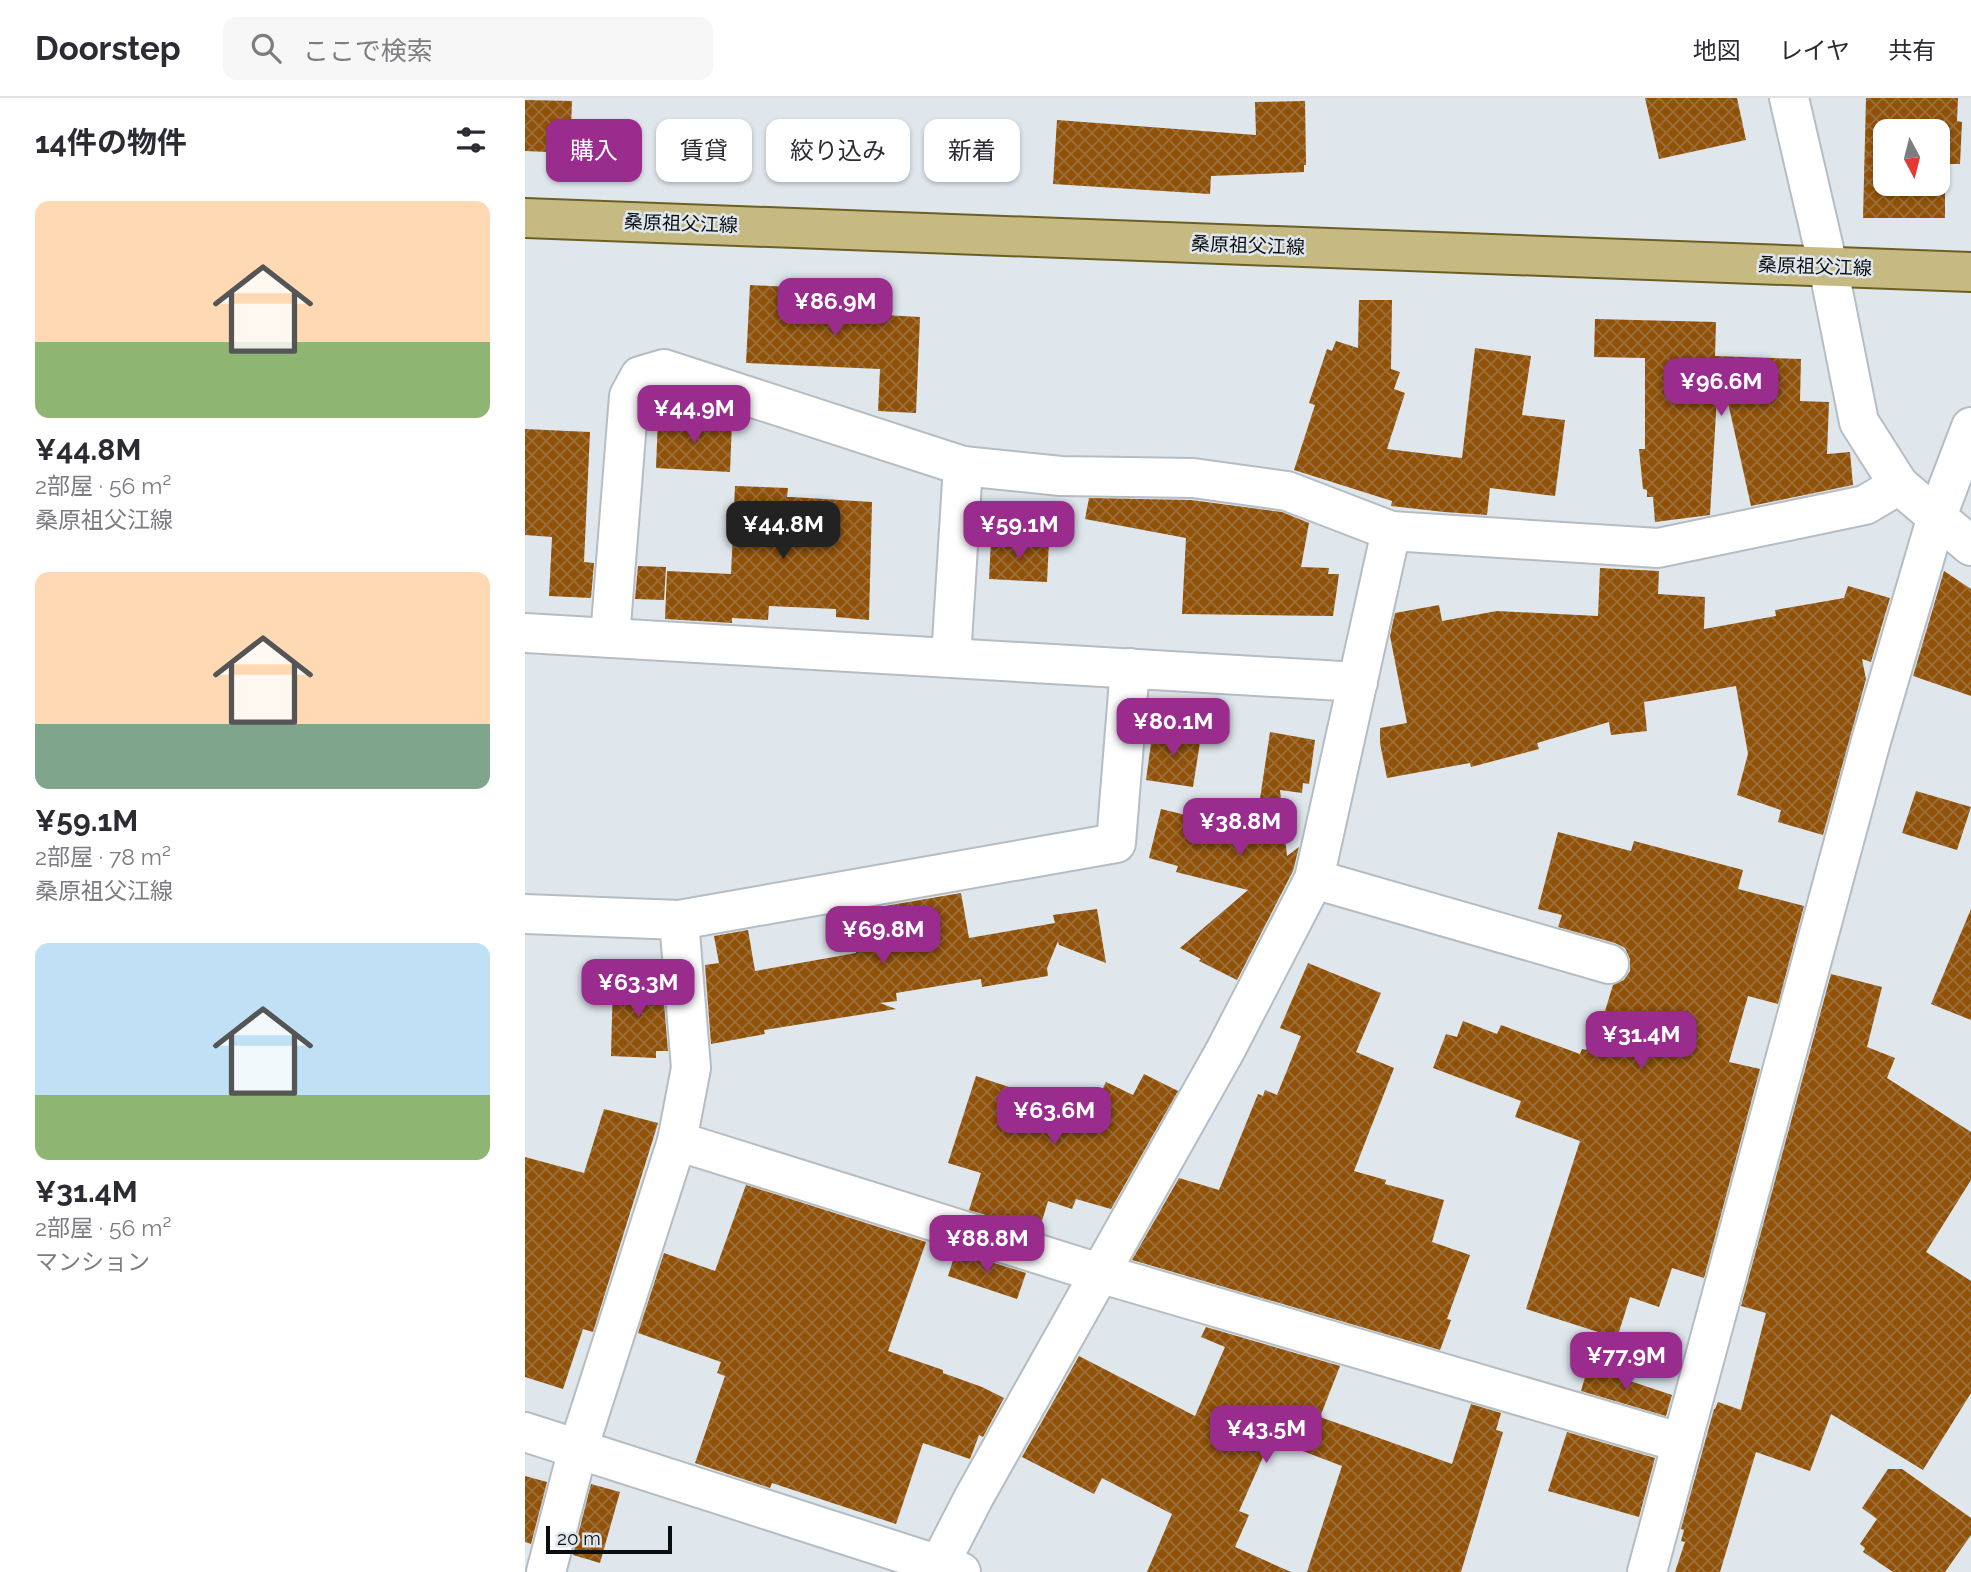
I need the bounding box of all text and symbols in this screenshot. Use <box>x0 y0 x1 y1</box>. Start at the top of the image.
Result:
search box <box>223 17 713 80</box>
text: Doorstep <box>35 29 181 68</box>
icon: search <box>247 29 285 67</box>
text: ここで検索 <box>303 36 433 66</box>
text: 地図 <box>1693 36 1741 65</box>
text: レイヤ <box>1779 36 1850 65</box>
text: 共有 <box>1888 36 1936 65</box>
chip: 購入 <box>546 119 642 182</box>
chip: 賃貸 <box>656 119 752 182</box>
chip: 絞り込み <box>766 119 910 182</box>
chip: 新着 <box>924 119 1020 182</box>
north arrow <box>1873 119 1949 196</box>
map controls <box>1873 119 1950 196</box>
icon: filters <box>452 121 490 159</box>
text: 14件の物件 <box>35 125 187 160</box>
street label: 桑原祖父江線 <box>624 210 738 236</box>
street label: 桑原祖父江線 <box>1191 232 1305 258</box>
icon: home <box>200 246 326 372</box>
street label: 桑原祖父江線 <box>1758 253 1872 279</box>
pin: ¥86.9M <box>778 278 892 338</box>
text: ¥86.9M <box>794 287 876 314</box>
pin: ¥96.6M <box>1664 358 1778 418</box>
text: ¥96.6M <box>1680 367 1762 394</box>
pin: ¥44.9M <box>637 386 751 445</box>
text: ¥44.9M <box>653 394 735 421</box>
text: ¥44.8M <box>35 432 141 467</box>
text: 2部屋 · 56 m² <box>35 472 171 499</box>
pin: ¥44.8M <box>726 502 840 561</box>
pin: ¥59.1M <box>962 502 1076 561</box>
text: 桑原祖父江線 <box>35 506 173 533</box>
text: ¥44.8M <box>742 510 824 537</box>
text: ¥59.1M <box>979 510 1059 537</box>
icon: home <box>200 617 326 743</box>
pin: ¥80.1M <box>1116 698 1230 758</box>
text: ¥80.1M <box>1133 707 1213 734</box>
pin: ¥38.8M <box>1183 798 1297 858</box>
text: ¥59.1M <box>35 803 138 838</box>
text: ¥38.8M <box>1199 807 1281 834</box>
text: 2部屋 · 78 m² <box>35 843 171 870</box>
text: 桑原祖父江線 <box>35 877 173 904</box>
pin: ¥69.8M <box>826 906 940 966</box>
text: ¥69.8M <box>842 915 924 942</box>
pin: ¥63.3M <box>581 960 695 1019</box>
text: ¥63.3M <box>598 968 678 995</box>
icon: home <box>200 988 326 1114</box>
pin: ¥31.4M <box>1584 1012 1698 1071</box>
text: ¥31.4M <box>1602 1020 1680 1047</box>
pin: ¥63.6M <box>997 1088 1111 1147</box>
text: ¥63.6M <box>1013 1096 1095 1123</box>
text: ¥31.4M <box>35 1174 138 1209</box>
text: 2部屋 · 56 m² <box>35 1214 171 1241</box>
pin: ¥88.8M <box>930 1216 1044 1275</box>
text: ¥88.8M <box>945 1224 1029 1251</box>
text: マンション <box>35 1248 150 1275</box>
pin: ¥77.9M <box>1569 1332 1683 1392</box>
text: ¥77.9M <box>1586 1341 1666 1368</box>
pin: ¥43.5M <box>1209 1406 1323 1465</box>
text: ¥43.5M <box>1226 1414 1306 1441</box>
scale bar <box>546 1523 672 1555</box>
text: 20 m <box>557 1527 601 1549</box>

